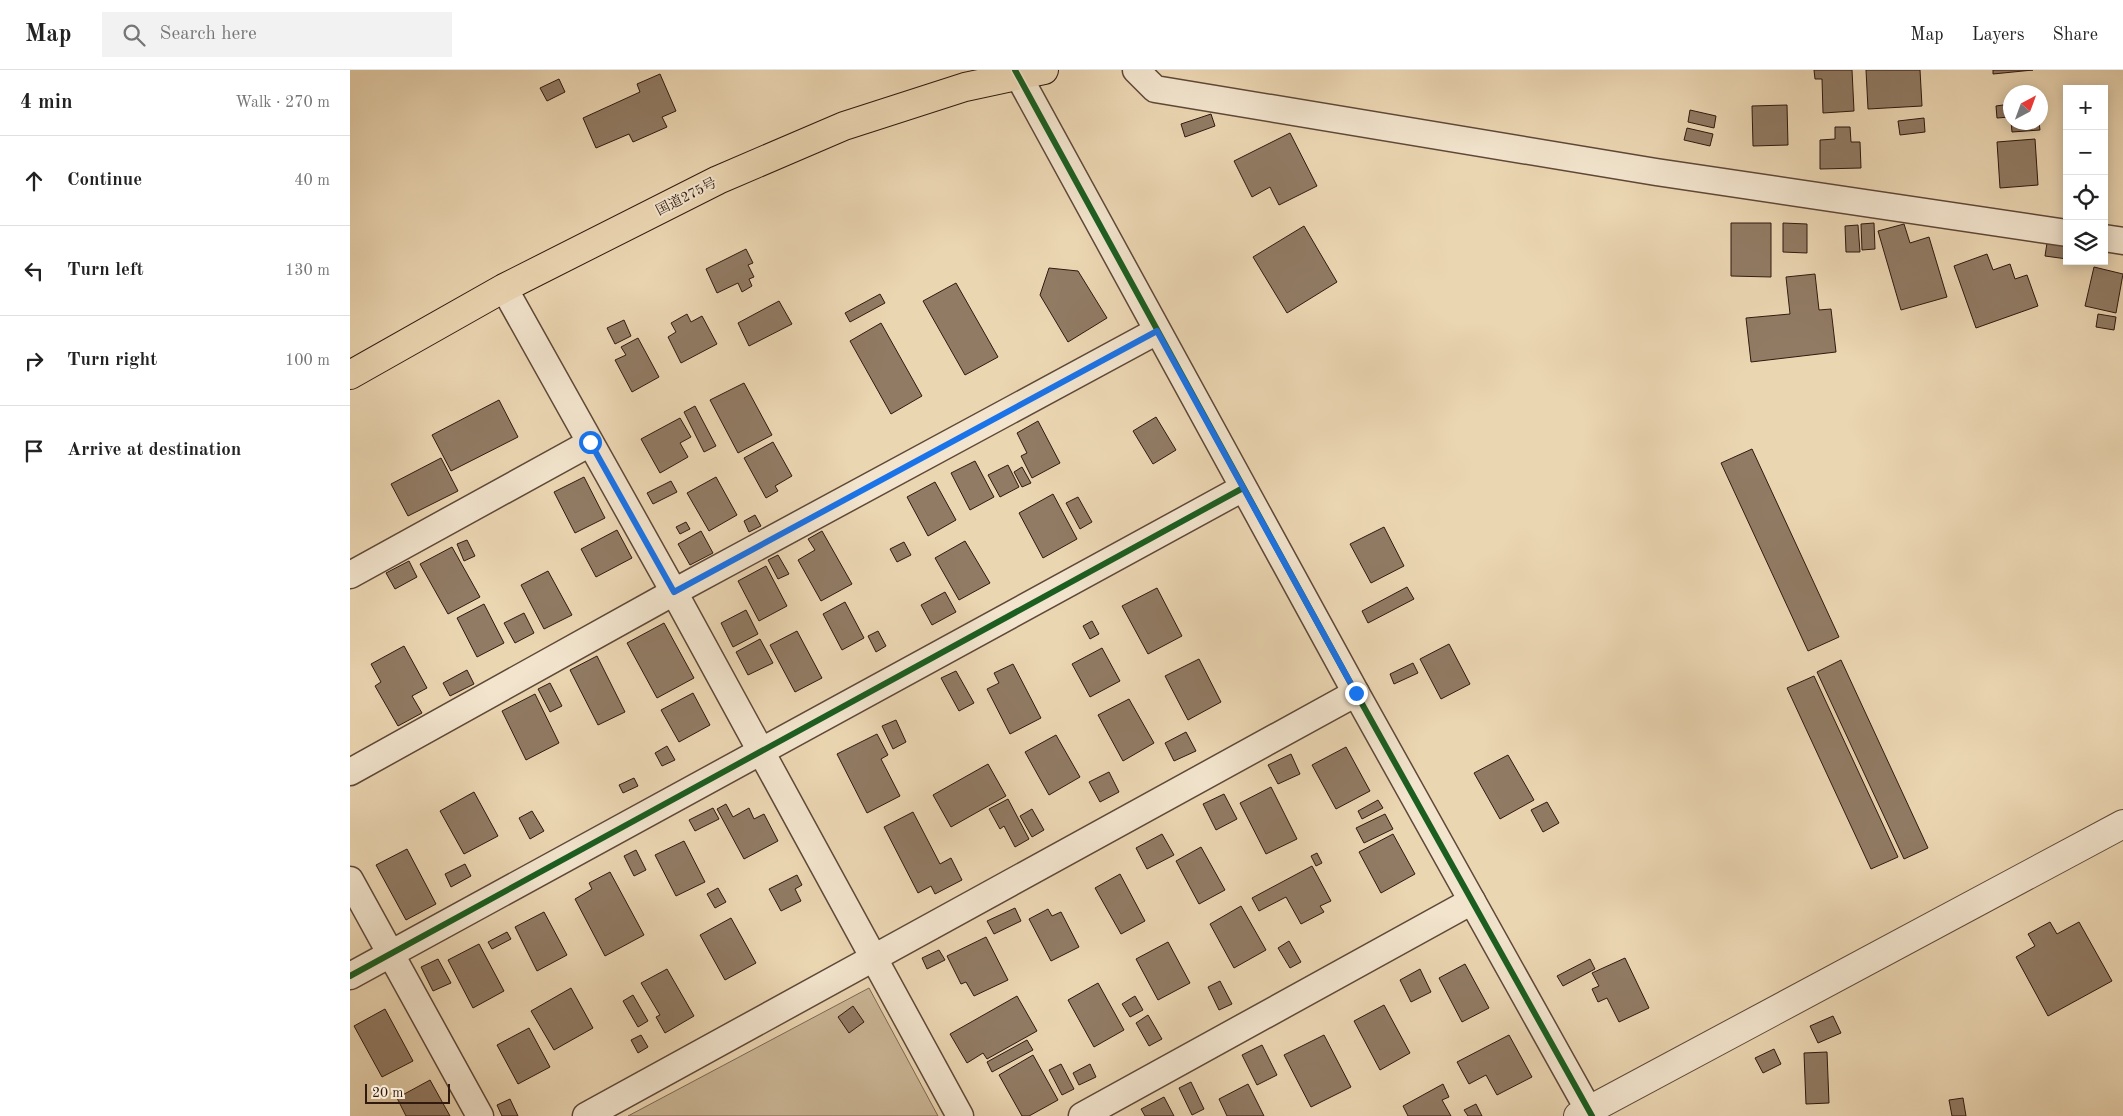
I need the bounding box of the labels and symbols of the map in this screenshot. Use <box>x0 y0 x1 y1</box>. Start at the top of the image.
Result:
north arrow <box>2003 85 2048 130</box>
street label: 国道275号 <box>653 175 719 218</box>
route start <box>579 431 602 454</box>
route end <box>1345 682 1368 705</box>
scale bar <box>365 1081 450 1104</box>

